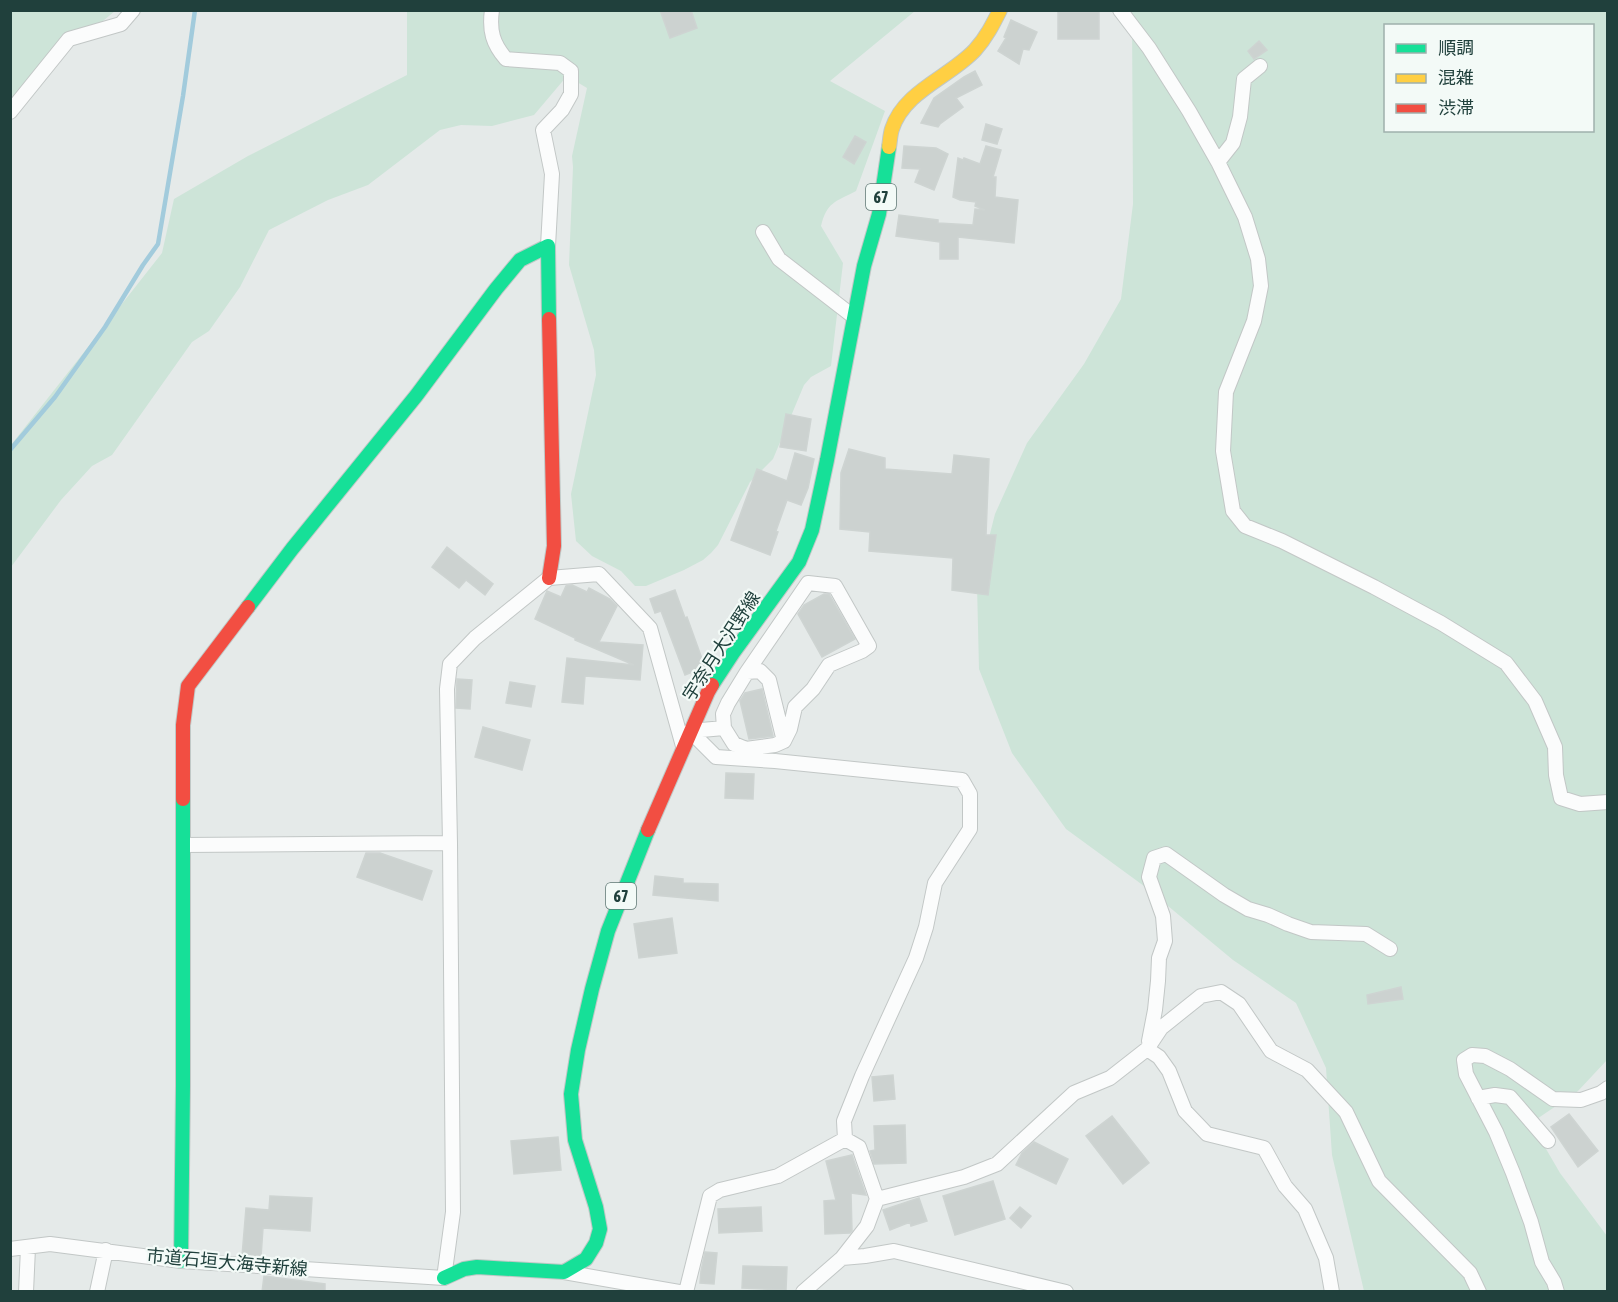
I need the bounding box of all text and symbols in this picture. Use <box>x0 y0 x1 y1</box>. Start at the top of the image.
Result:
legend <box>1384 24 1594 132</box>
text: 順調 <box>1438 37 1474 58</box>
text: 混雑 <box>1438 67 1474 88</box>
text: 渋滞 <box>1438 97 1474 118</box>
road number: 67 <box>866 184 896 210</box>
street label: 宇奈月大沢野線 <box>678 587 764 705</box>
road number: 67 <box>606 883 636 909</box>
street label: 市道石垣大海寺新線 <box>145 1244 309 1280</box>

